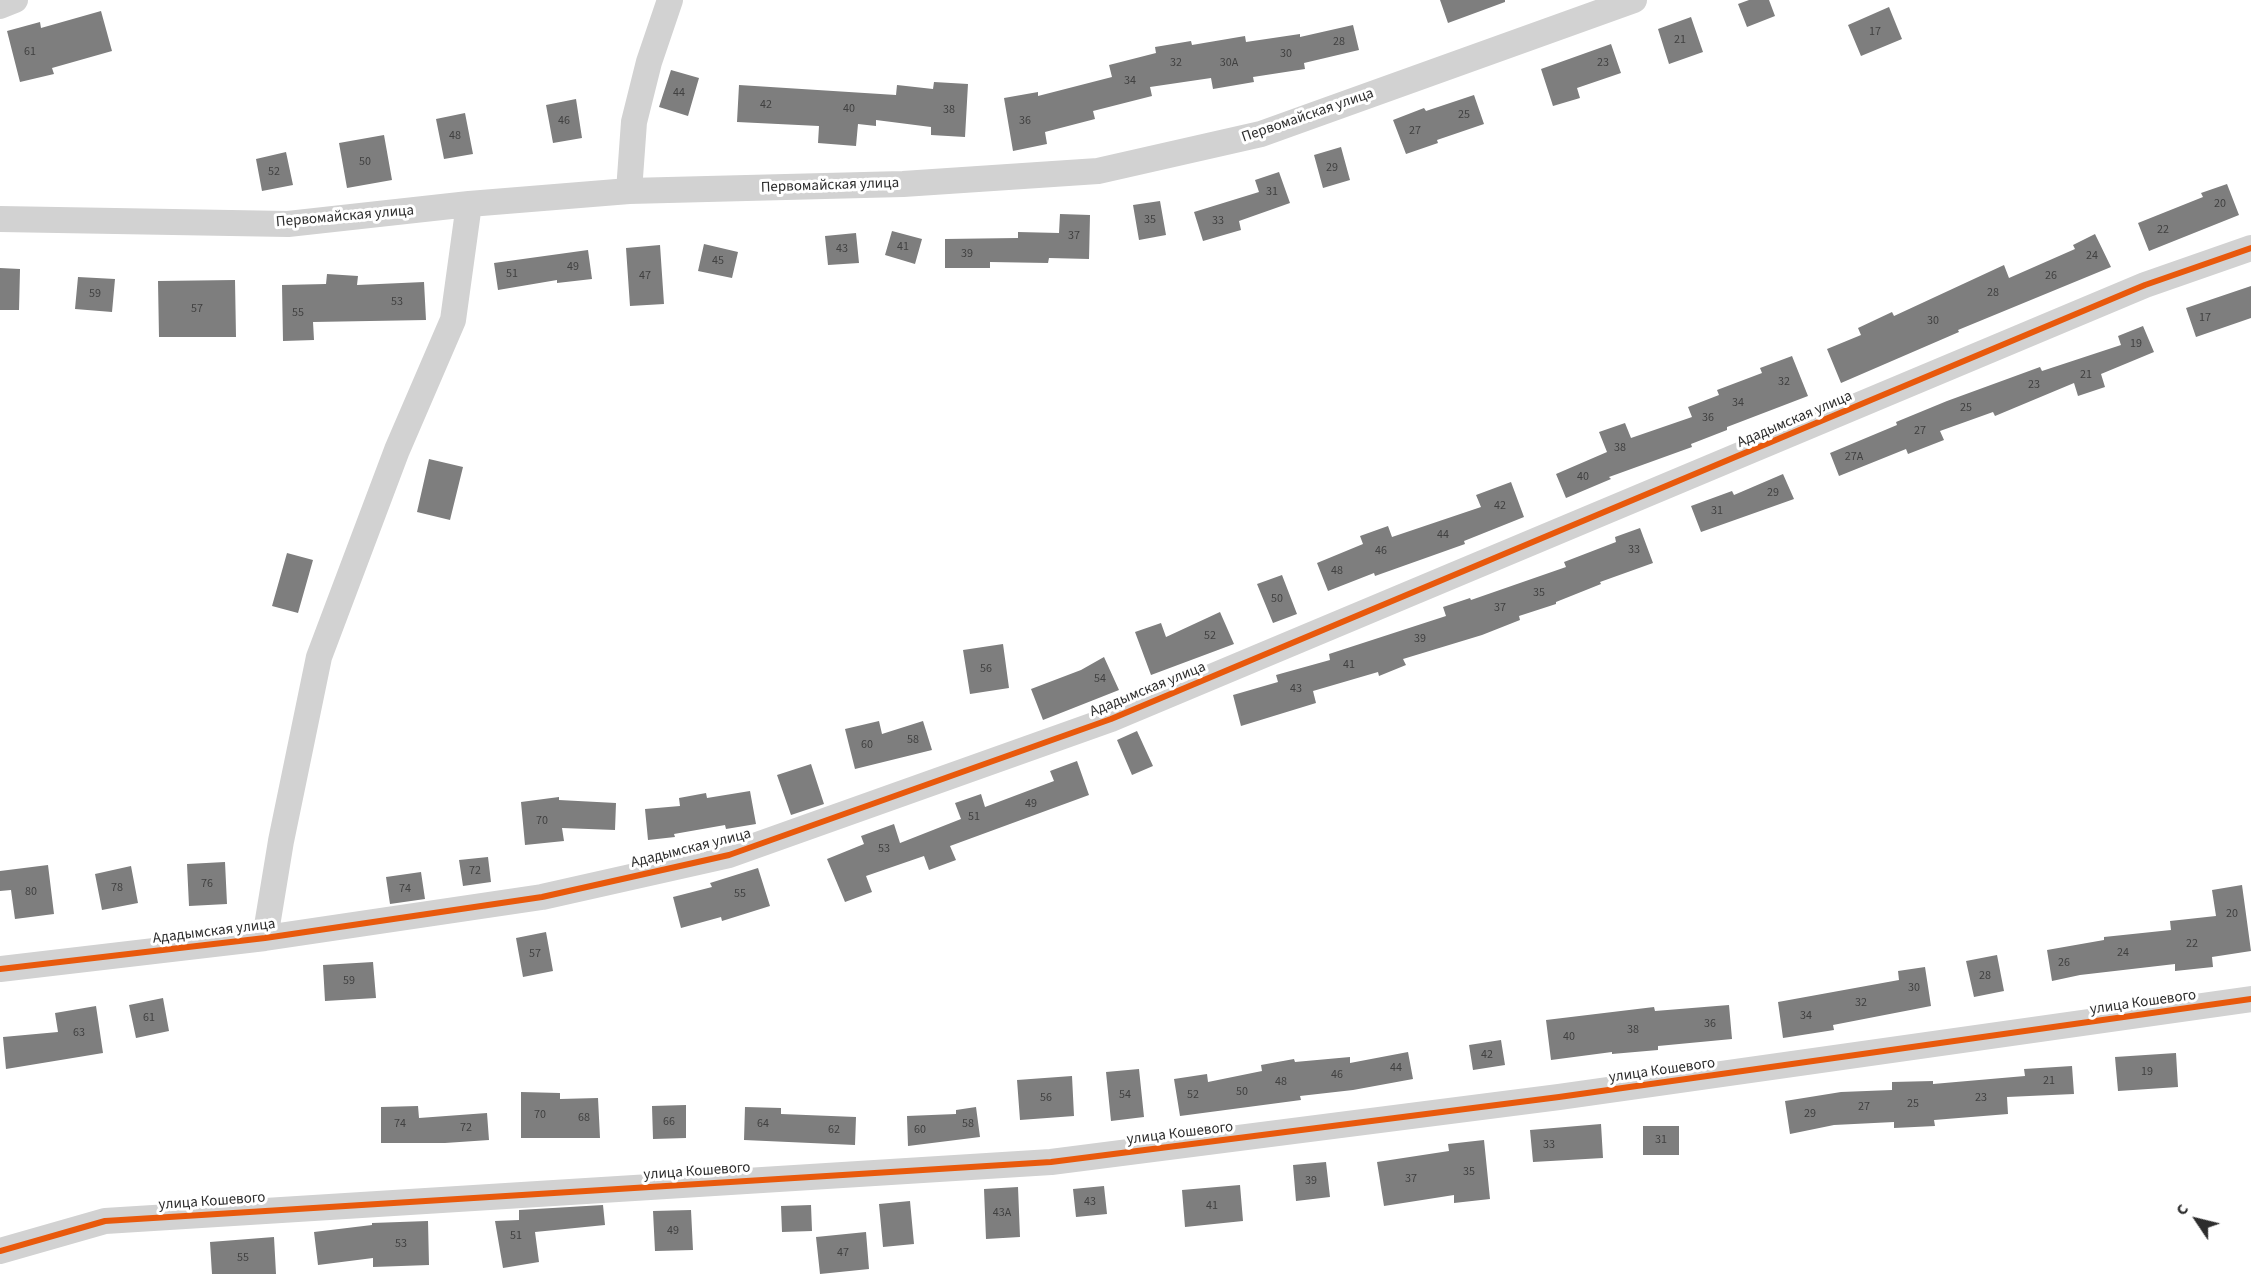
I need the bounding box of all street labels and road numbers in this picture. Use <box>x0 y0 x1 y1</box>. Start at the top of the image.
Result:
street label: Первомайская улица <box>1240 85 1376 147</box>
street label: Первомайская улица <box>761 175 899 197</box>
street label: Первомайская улица <box>275 202 415 232</box>
street label: Ададымская улица <box>1735 388 1855 452</box>
street label: Ададымская улица <box>1087 659 1209 721</box>
street label: Ададымская улица <box>629 825 753 873</box>
street label: Ададымская улица <box>152 916 276 948</box>
street label: улица Кошевого <box>2089 987 2197 1019</box>
street label: улица Кошевого <box>1608 1055 1716 1087</box>
street label: улица Кошевого <box>1126 1119 1234 1149</box>
street label: улица Кошевого <box>643 1159 751 1185</box>
street label: улица Кошевого <box>158 1189 266 1215</box>

